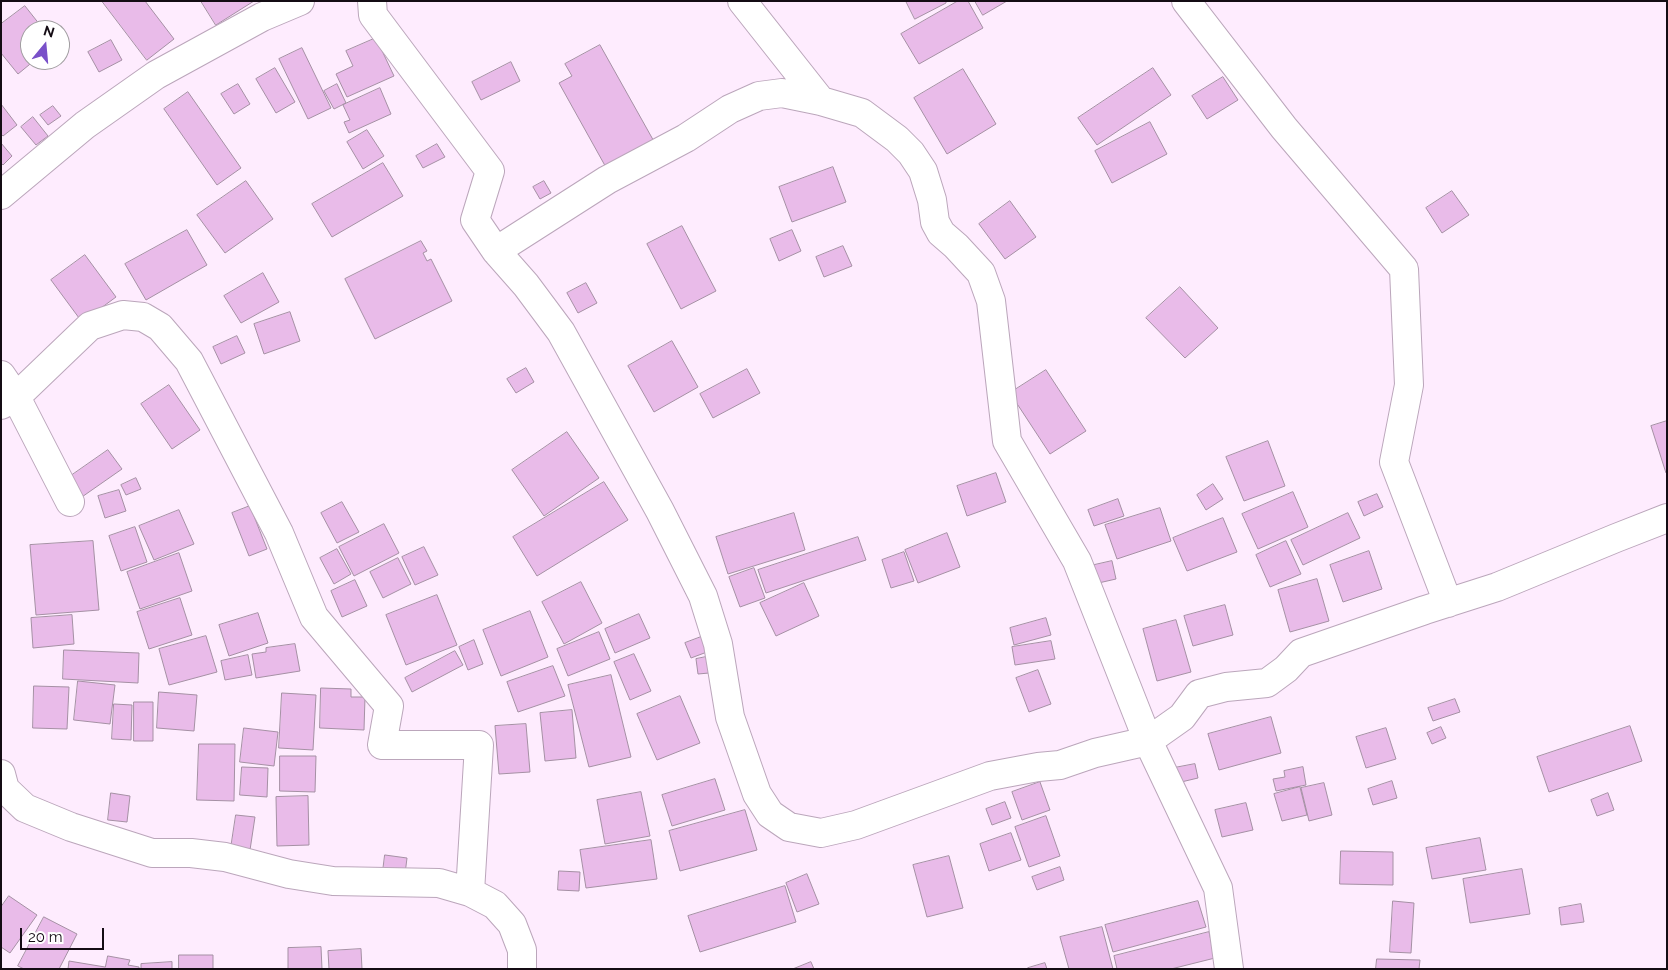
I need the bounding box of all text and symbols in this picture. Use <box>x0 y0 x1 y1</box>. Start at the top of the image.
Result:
north arrow <box>20 20 70 70</box>
text: N <box>42 22 57 41</box>
scale bar <box>22 918 106 950</box>
text: 20 m <box>28 928 63 946</box>

